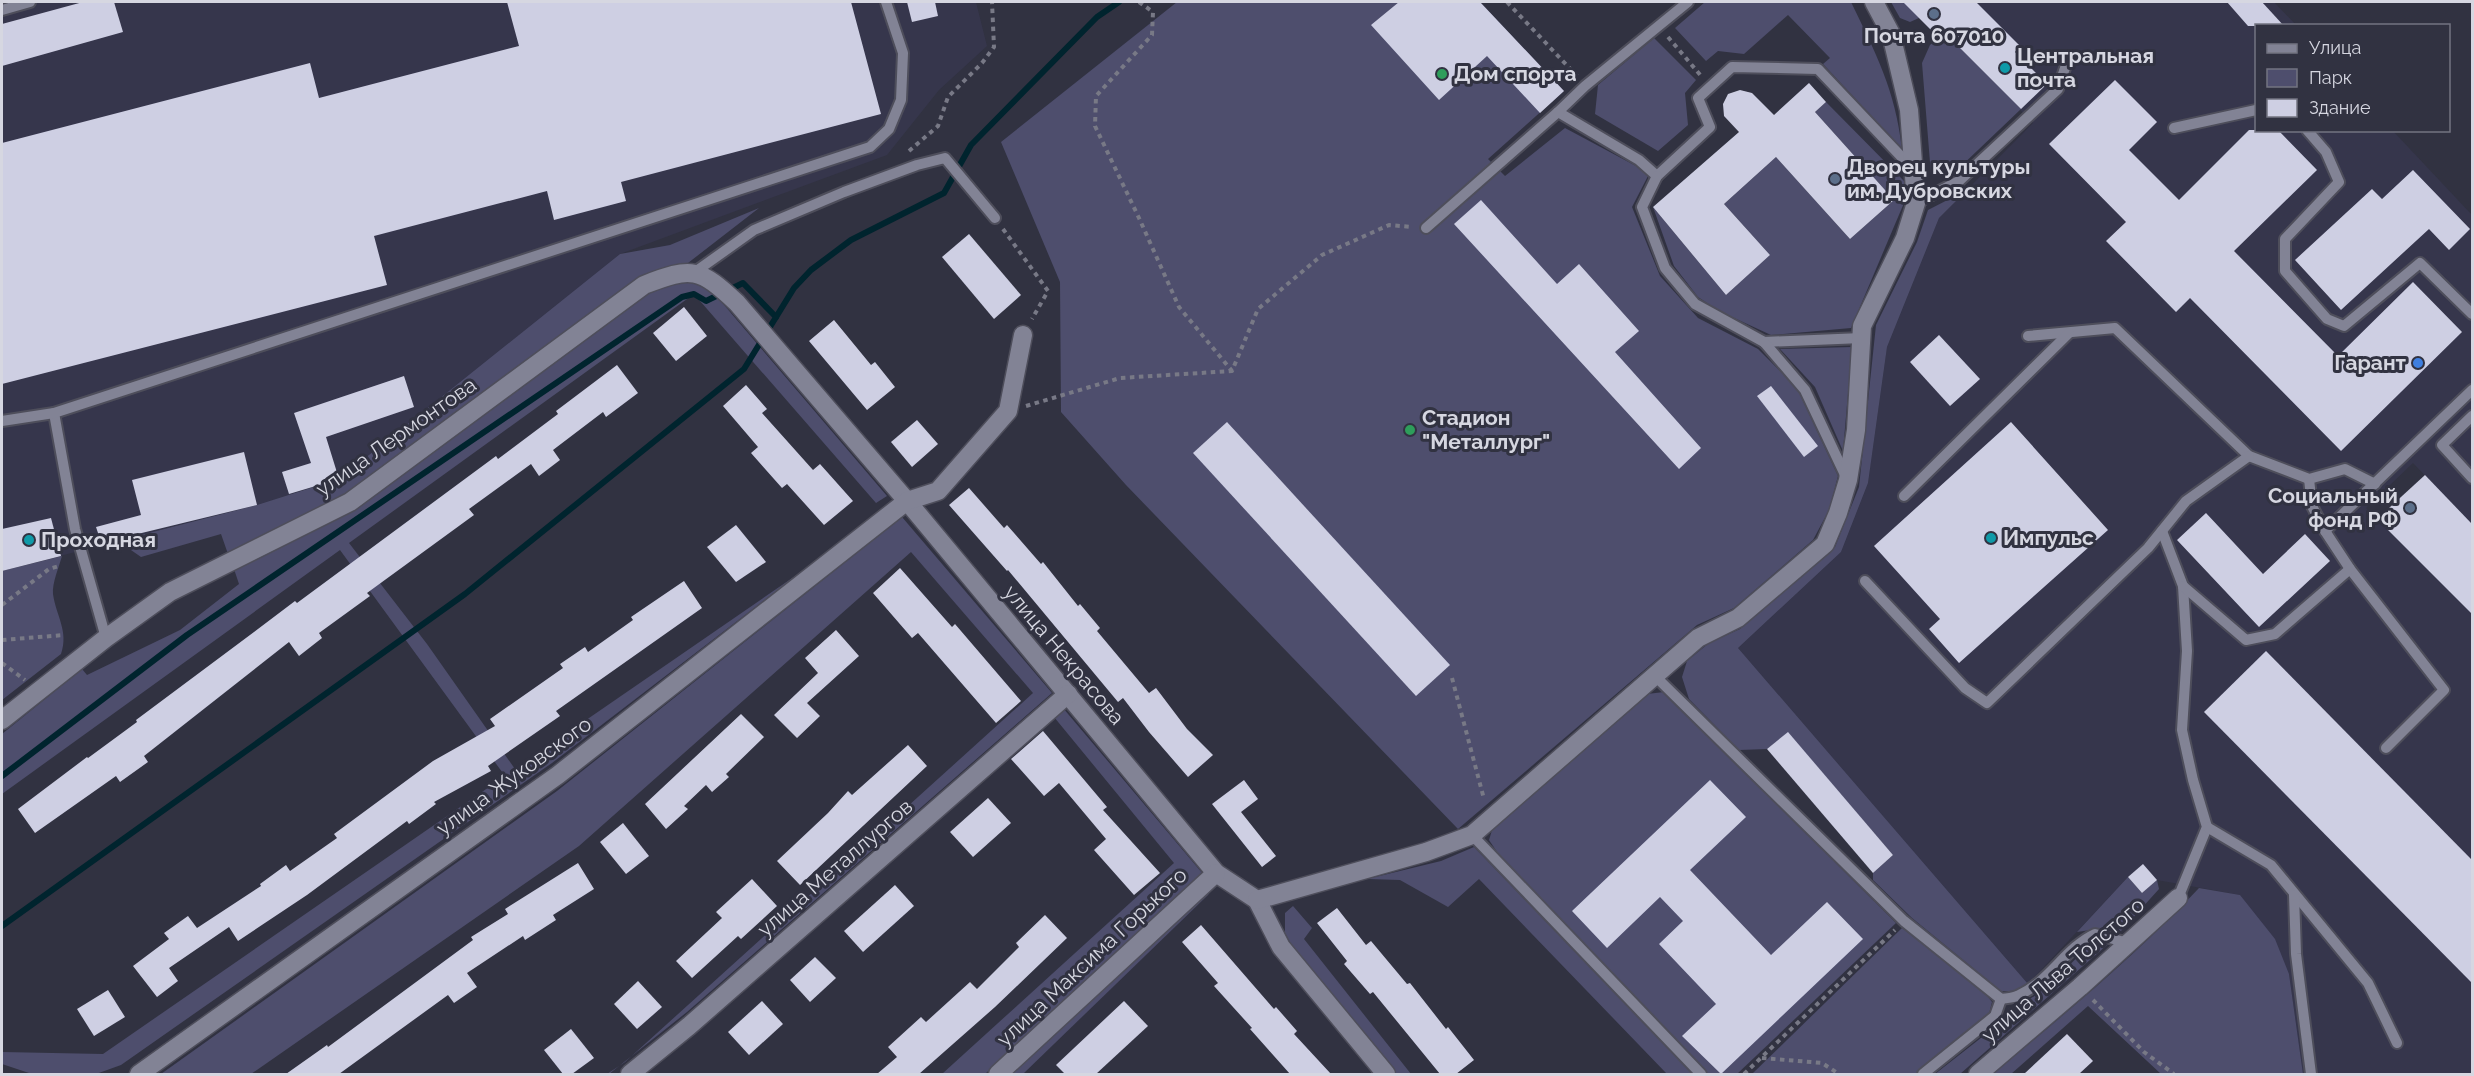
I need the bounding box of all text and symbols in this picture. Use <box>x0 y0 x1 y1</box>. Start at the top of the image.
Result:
marker: Почта 607010 <box>1927 7 1941 21</box>
place label: Почта 607010 <box>1864 23 2004 48</box>
legend <box>2255 24 2450 132</box>
text: Улица <box>2309 37 2361 58</box>
place label: Центральная почта <box>2017 43 2154 92</box>
place label: Дом спорта <box>1454 61 1576 86</box>
marker: Центральная почта <box>1998 61 2012 75</box>
marker: Дом спорта <box>1435 67 1449 81</box>
text: Парк <box>2309 67 2352 88</box>
text: Здание <box>2309 97 2371 118</box>
place label: Дворец культуры им. Дубровских <box>1847 154 2030 203</box>
marker: Дворец культуры им. Дубровских <box>1828 172 1842 186</box>
place label: Гарант <box>2334 350 2407 375</box>
marker: Гарант <box>2411 356 2425 370</box>
street label: улица Лермонтова <box>311 372 481 501</box>
place label: Стадион "Металлург" <box>1422 405 1550 454</box>
marker: Стадион "Металлург" <box>1403 423 1417 437</box>
place label: Социальный фонд РФ <box>2268 483 2398 532</box>
marker: Социальный фонд РФ <box>2403 501 2417 515</box>
place label: Импульс <box>2003 525 2094 550</box>
place label: Проходная <box>41 527 156 552</box>
marker: Импульс <box>1984 531 1998 545</box>
marker: Проходная <box>22 533 36 547</box>
street label: улица Некрасова <box>999 580 1130 729</box>
street label: улица Жуковского <box>431 711 596 840</box>
street label: улица Металлургов <box>752 794 917 942</box>
street label: улица Максима Горького <box>991 862 1192 1051</box>
street label: улица Льва Толстого <box>1976 892 2149 1047</box>

